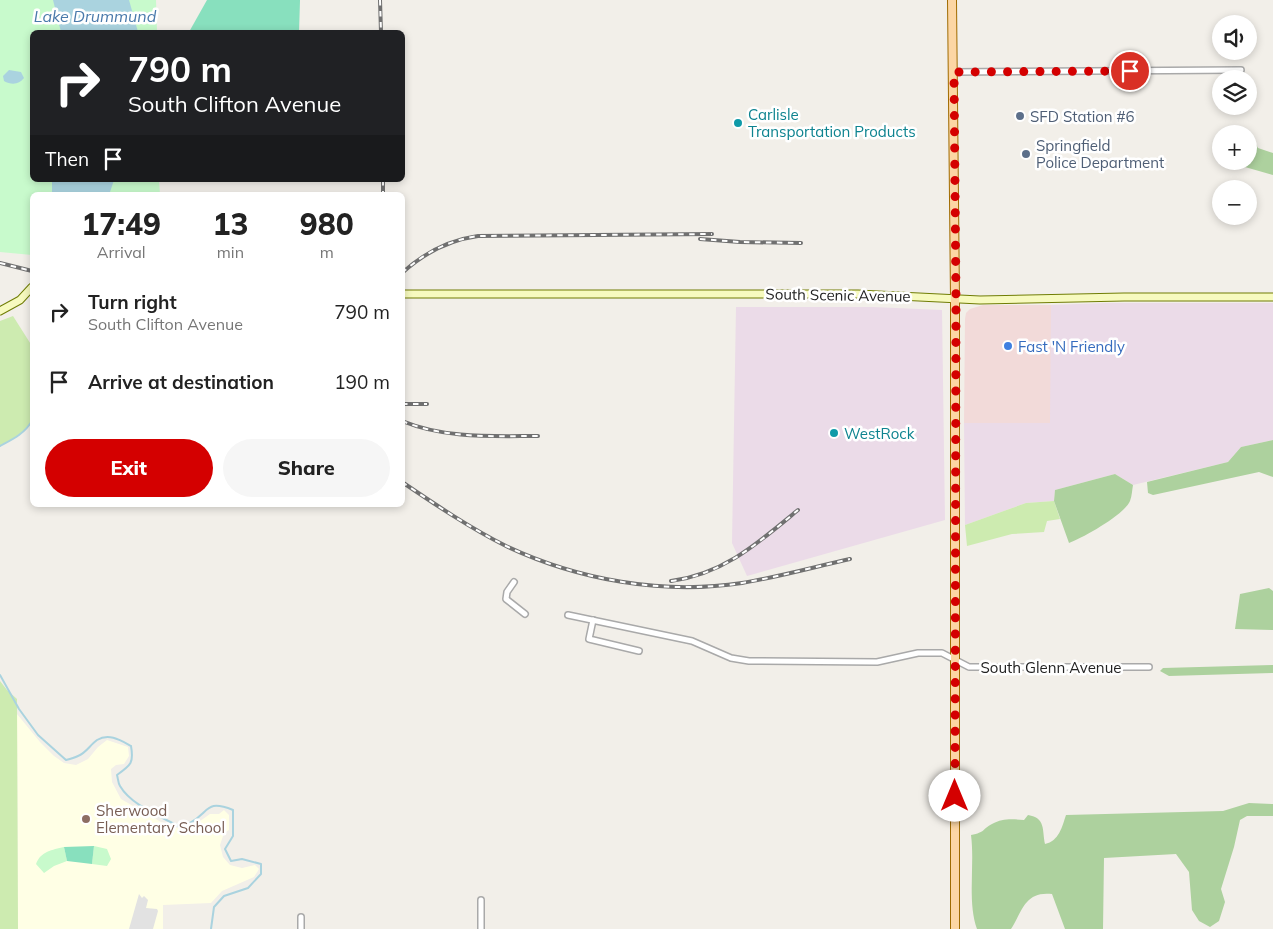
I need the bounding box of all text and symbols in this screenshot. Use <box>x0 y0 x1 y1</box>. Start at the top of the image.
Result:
water label: Lake Drummund <box>34 6 157 26</box>
map controls <box>1212 15 1257 225</box>
button: sound <box>1212 15 1257 60</box>
text: 790 m <box>128 47 232 91</box>
icon: right <box>45 50 110 115</box>
pin <box>1109 50 1151 92</box>
icon: arrive <box>1116 57 1144 85</box>
button: layers <box>1212 70 1257 115</box>
text: South Clifton Avenue <box>128 90 341 118</box>
place label: Carlisle Transportation Products <box>748 105 916 141</box>
place label: SFD Station #6 <box>1030 107 1135 126</box>
marker: SFD Station #6 <box>1014 110 1026 122</box>
marker: Carlisle Transportation Products <box>732 117 744 129</box>
button: + <box>1212 125 1257 170</box>
place label: Springfield Police Department <box>1036 136 1164 172</box>
icon: arrive <box>99 145 127 173</box>
text: Then <box>45 147 89 171</box>
marker: Springfield Police Department <box>1020 148 1032 160</box>
button: − <box>1212 180 1257 225</box>
text: 17:49 <box>81 205 161 243</box>
text: 13 <box>212 205 248 243</box>
text: 980 <box>300 205 354 243</box>
text: Arrival <box>97 242 146 262</box>
text: min <box>217 242 244 262</box>
text: m <box>320 242 334 262</box>
street label: South Scenic Avenue <box>765 284 911 306</box>
text: Turn right <box>88 290 177 314</box>
icon: right <box>45 298 73 326</box>
text: 790 m <box>334 300 390 324</box>
text: South Clifton Avenue <box>88 314 243 334</box>
place label: Fast 'N Friendly <box>1018 337 1125 356</box>
marker: Fast 'N Friendly <box>1002 340 1014 352</box>
icon: arrive <box>45 368 73 396</box>
text: Arrive at destination <box>88 370 274 394</box>
text: 190 m <box>334 370 390 394</box>
place label: WestRock <box>844 424 915 443</box>
marker: WestRock <box>828 427 840 439</box>
button: Exit <box>45 439 213 497</box>
button: Share <box>223 439 390 497</box>
street label: South Glenn Avenue <box>981 658 1121 677</box>
position arrow <box>928 769 980 821</box>
place label: Sherwood Elementary School <box>96 801 225 837</box>
marker: Sherwood Elementary School <box>80 813 92 825</box>

